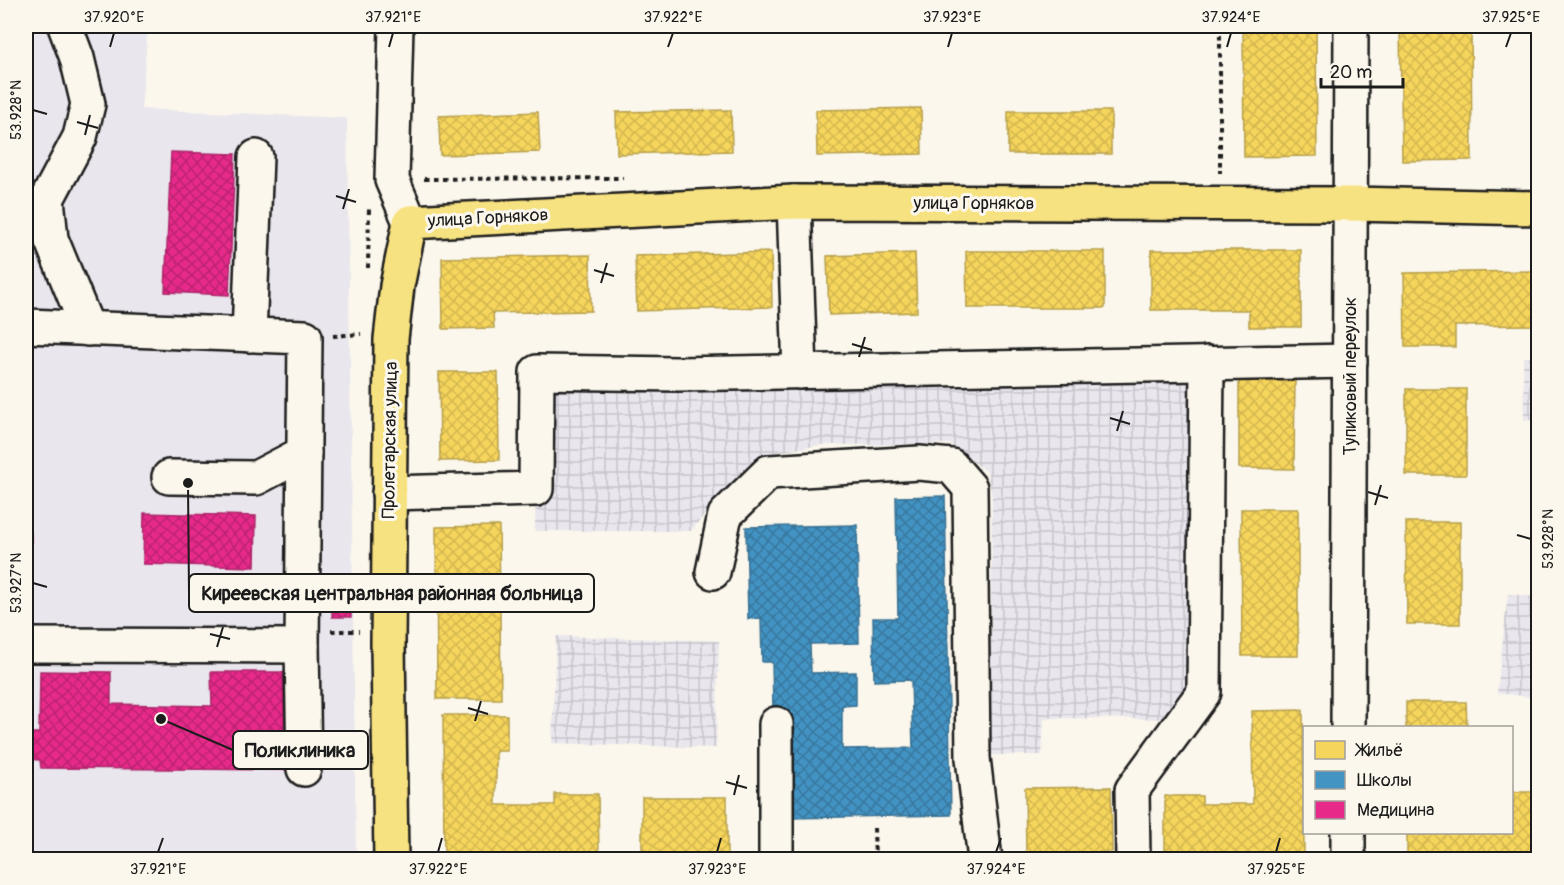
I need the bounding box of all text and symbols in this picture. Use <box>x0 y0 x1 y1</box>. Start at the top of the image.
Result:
text: 37.920°E <box>84 8 144 27</box>
text: 37.921°E <box>365 8 421 27</box>
text: 37.922°E <box>644 8 702 27</box>
text: 37.923°E <box>923 8 981 27</box>
text: 37.924°E <box>1202 8 1261 27</box>
text: 37.925°E <box>1482 8 1540 27</box>
scale bar <box>1321 51 1404 89</box>
text: 20 m <box>1330 61 1372 84</box>
text: 53.928°N <box>7 80 26 140</box>
street label: улица Горняков <box>913 192 1034 215</box>
street label: улица Горняков <box>426 203 549 233</box>
street label: Тупиковый переулок <box>1339 297 1362 455</box>
street label: Пролетарская улица <box>377 361 403 519</box>
text: 53.928°N <box>1539 509 1558 569</box>
text: 53.927°N <box>7 553 26 613</box>
callout: Киреевская центральная районная больница <box>189 574 594 612</box>
text: Киреевская центральная районная больница <box>201 581 583 606</box>
legend <box>1303 726 1513 834</box>
callout: Поликлиника <box>233 731 368 769</box>
text: Поликлиника <box>245 738 355 763</box>
text: Жильё <box>1354 739 1403 762</box>
text: Школы <box>1357 769 1412 792</box>
text: Медицина <box>1357 799 1434 822</box>
text: 37.921°E <box>130 860 186 879</box>
text: 37.922°E <box>409 860 467 879</box>
text: 37.923°E <box>688 860 746 879</box>
text: 37.924°E <box>967 860 1026 879</box>
text: 37.925°E <box>1247 860 1305 879</box>

